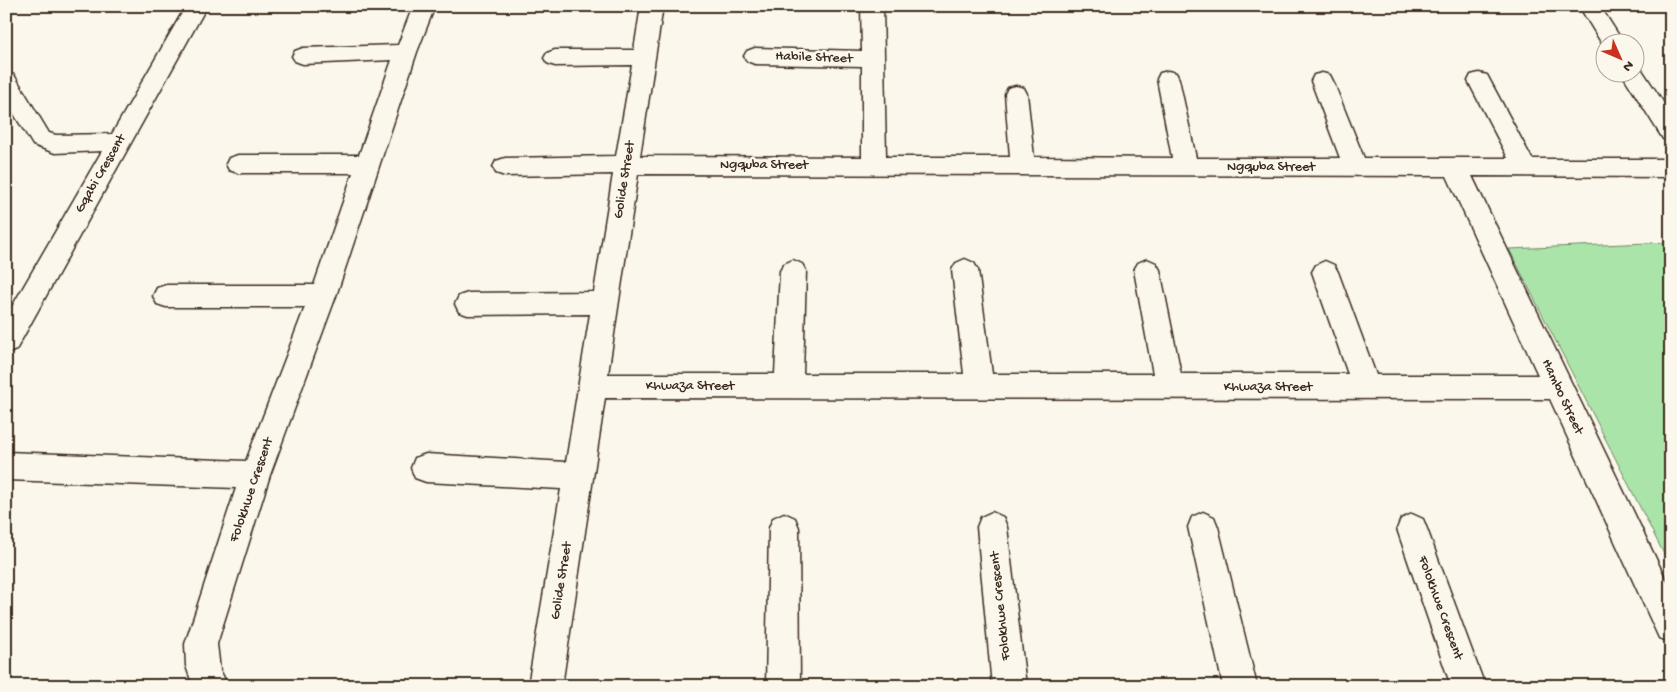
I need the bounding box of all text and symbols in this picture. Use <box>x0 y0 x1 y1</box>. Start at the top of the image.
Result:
north arrow <box>1594 32 1644 82</box>
street label: Habile Street <box>775 48 854 68</box>
text: N <box>1618 56 1637 75</box>
street label: Gqabi Crescent <box>72 131 131 216</box>
street label: Golide Street <box>610 139 640 220</box>
street label: Ngquba Street <box>720 157 809 174</box>
street label: Ngquba Street <box>1227 159 1316 176</box>
street label: Hambo Street <box>1537 357 1587 438</box>
street label: Khwaza Street <box>646 378 736 395</box>
street label: Khwaza Street <box>1224 379 1314 396</box>
street label: Folokhwe Crescent <box>226 434 278 545</box>
street label: Golide Street <box>547 540 577 621</box>
street label: Folokhwe Crescent <box>987 550 1015 662</box>
street label: Folokhwe Crescent <box>1413 553 1467 663</box>

